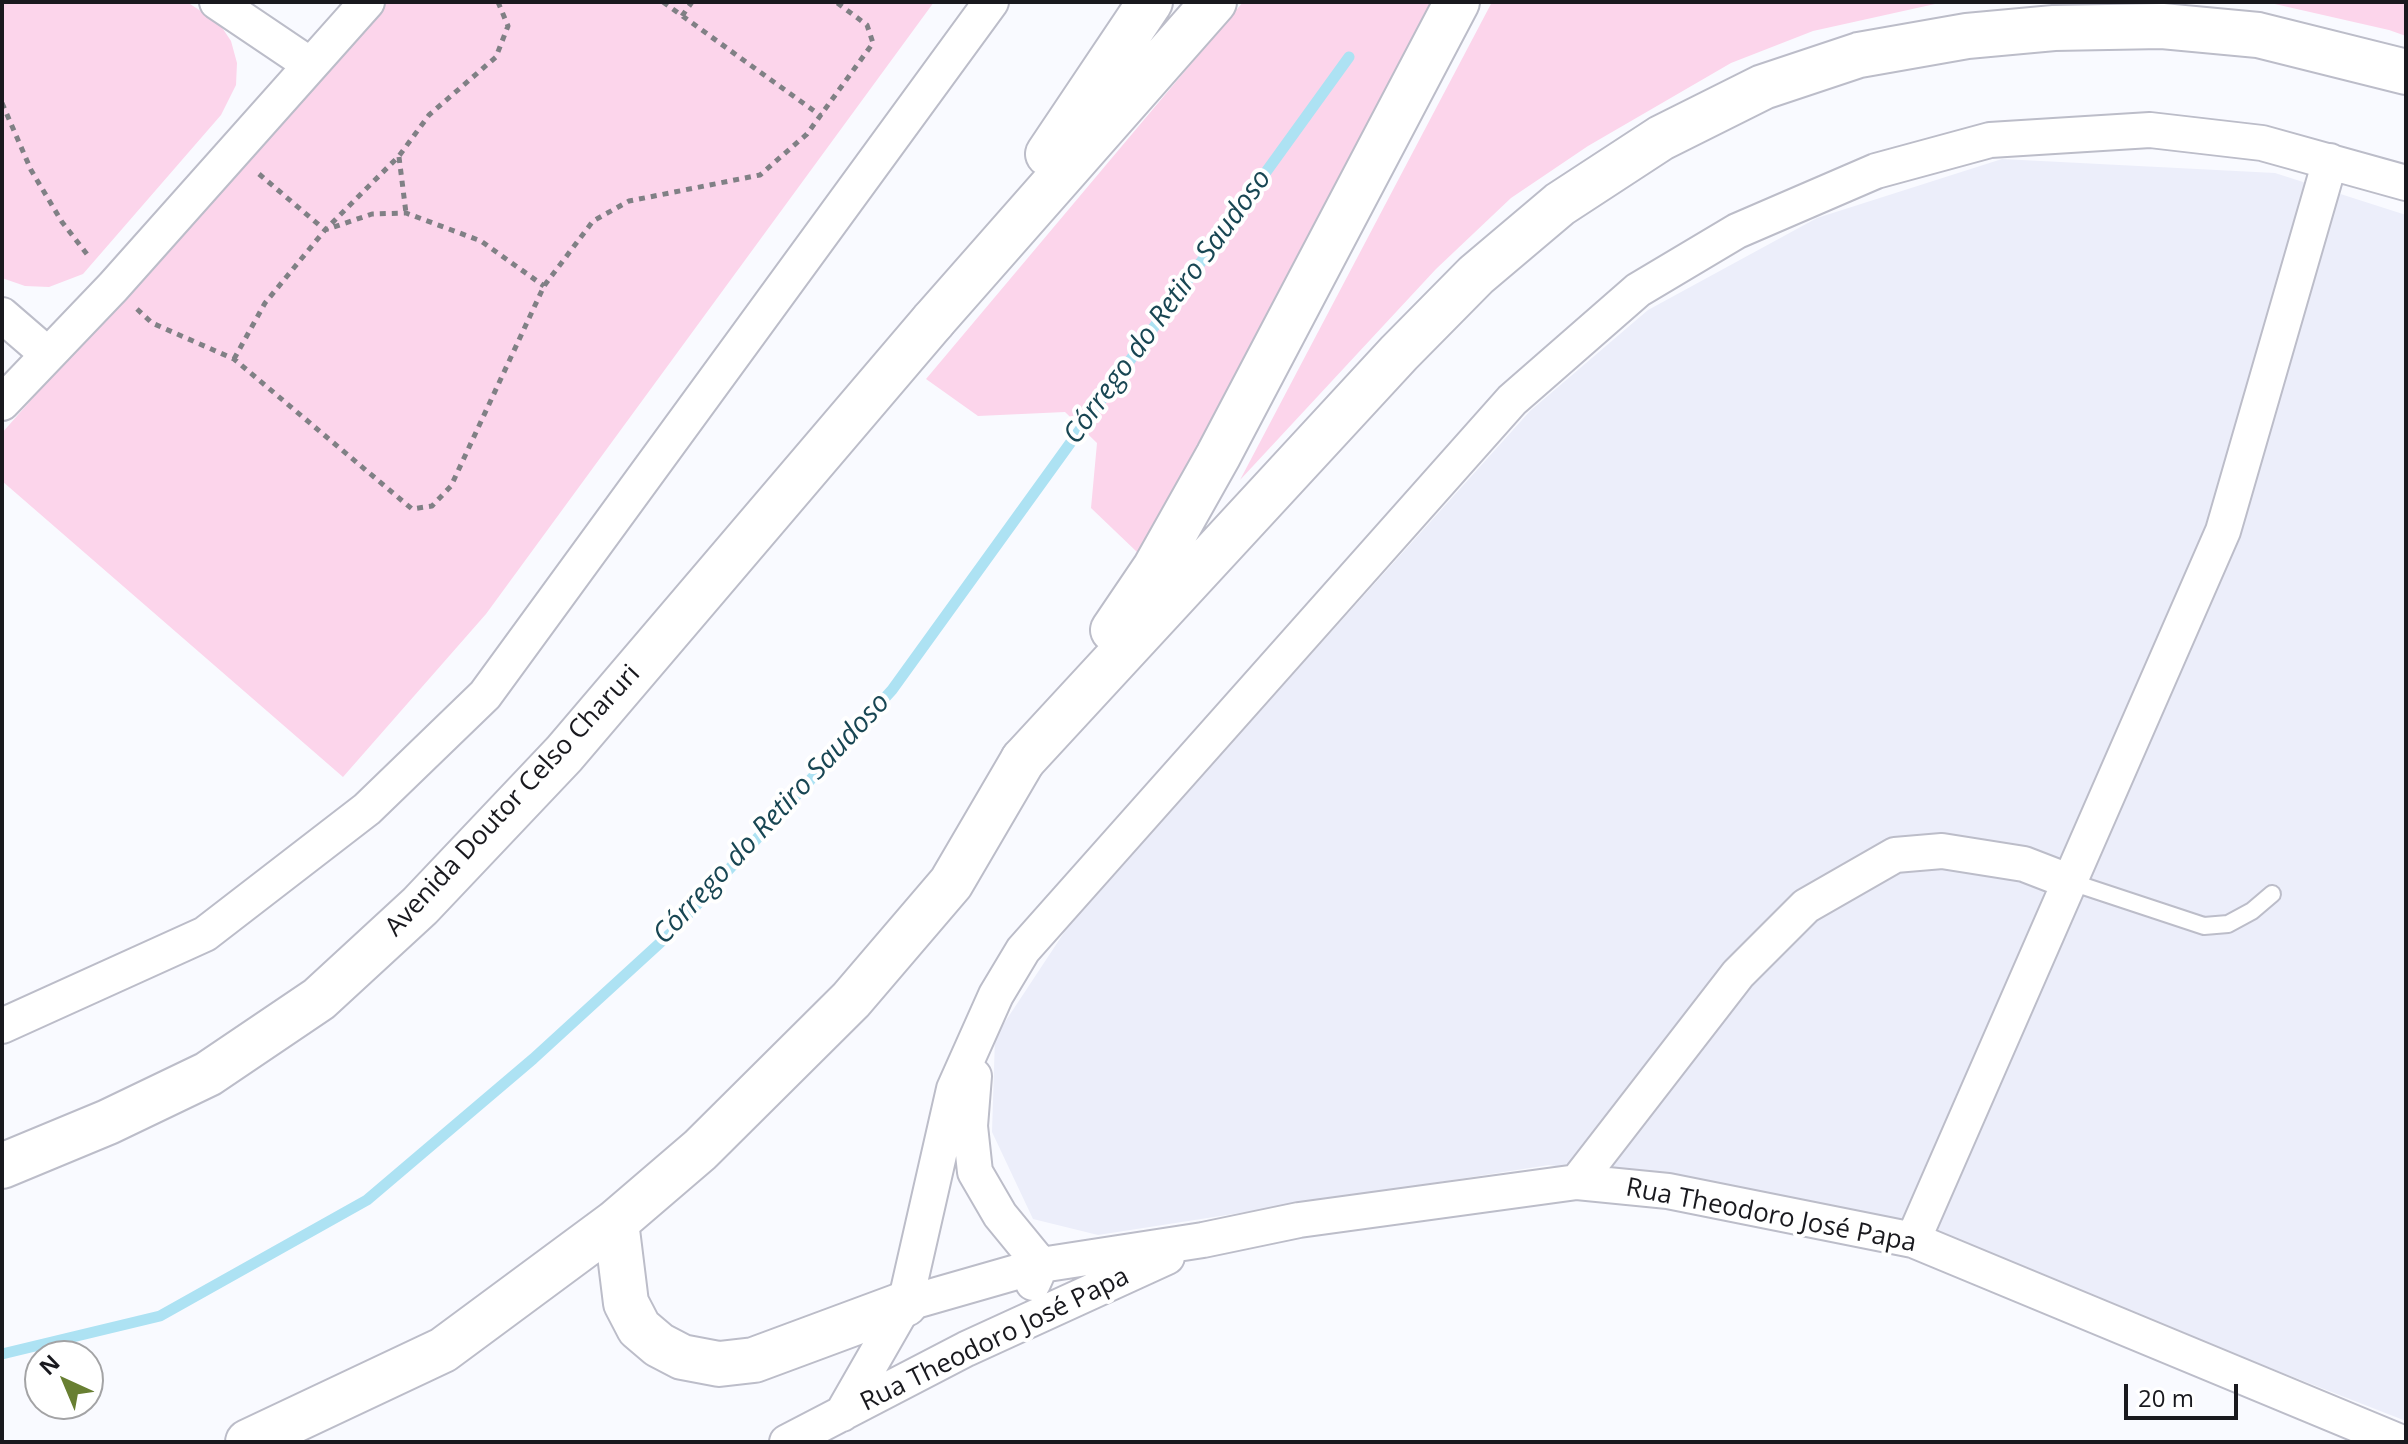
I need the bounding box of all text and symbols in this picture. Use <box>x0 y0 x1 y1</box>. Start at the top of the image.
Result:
water label: Córrego do Retiro Saudoso <box>1057 163 1279 451</box>
street label: Avenida Doutor Celso Charuri <box>379 659 647 943</box>
water label: Córrego do Retiro Saudoso <box>647 686 897 952</box>
street label: Rua Theodoro José Papa <box>1623 1173 1919 1259</box>
street label: Rua Theodoro José Papa <box>856 1261 1134 1419</box>
north arrow <box>24 1340 104 1420</box>
text: N <box>32 1347 66 1381</box>
scale bar <box>2128 1368 2242 1418</box>
text: 20 m <box>2138 1381 2194 1414</box>

